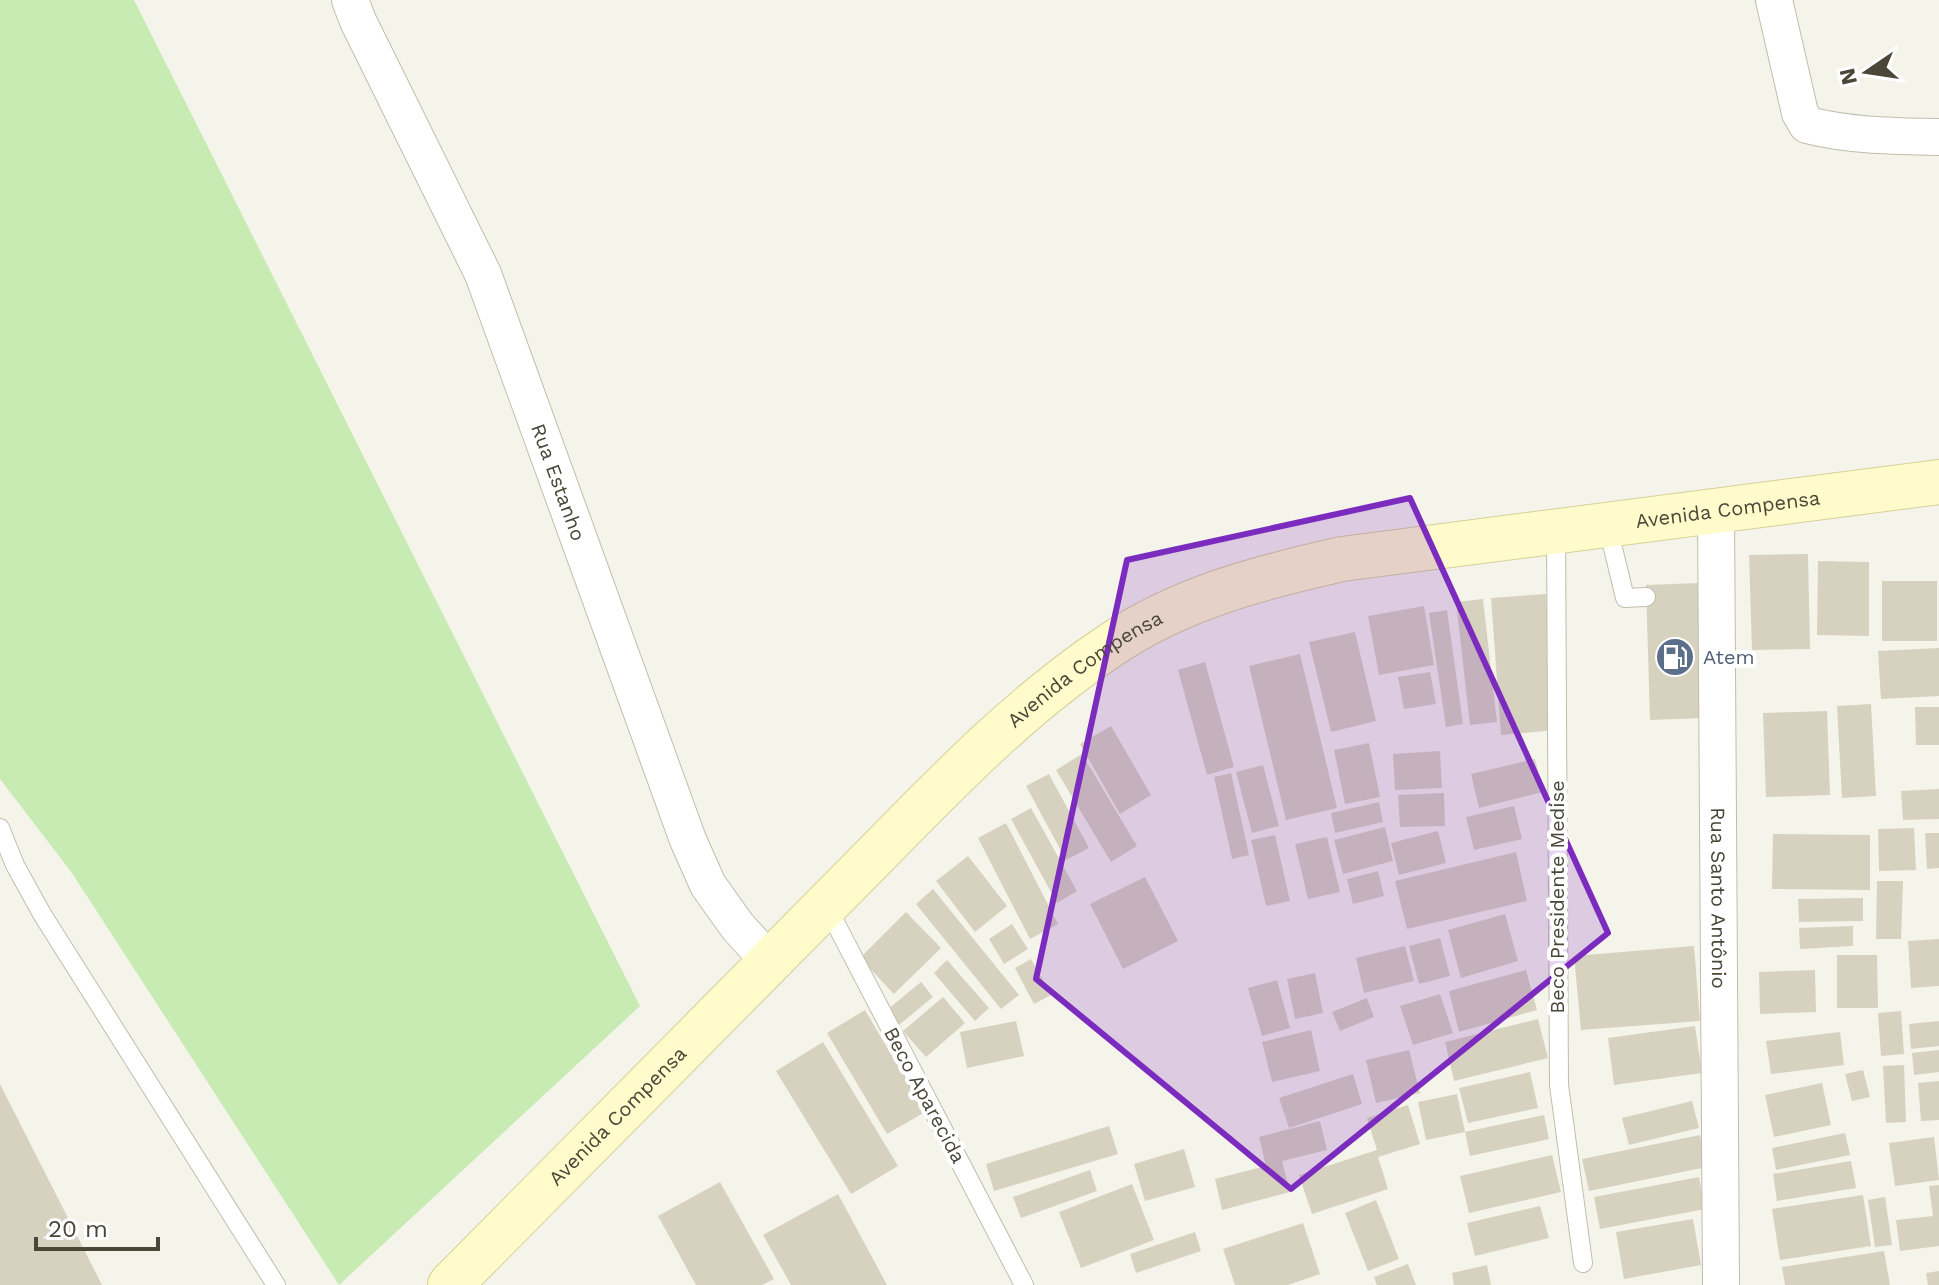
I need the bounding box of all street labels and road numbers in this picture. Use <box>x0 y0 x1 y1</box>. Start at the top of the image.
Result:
street label: Rua Estanho <box>526 420 591 544</box>
street label: Avenida Compensa <box>1634 485 1821 533</box>
street label: Avenida Compensa <box>1002 605 1166 733</box>
street label: Beco Presidente Medise <box>1545 780 1569 1014</box>
street label: Rua Santo Antônio <box>1706 807 1731 989</box>
street label: Beco Aparecida <box>879 1023 971 1167</box>
street label: Avenida Compensa <box>544 1041 691 1190</box>

